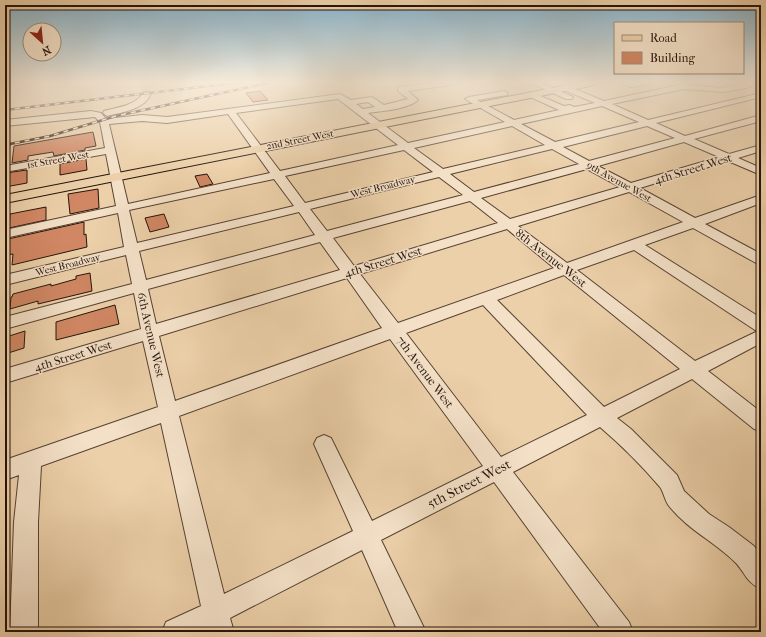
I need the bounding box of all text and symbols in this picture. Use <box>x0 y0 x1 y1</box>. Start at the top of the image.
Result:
north arrow <box>22 22 62 62</box>
legend <box>614 22 744 74</box>
text: Road <box>650 31 677 45</box>
text: N <box>39 43 53 58</box>
text: Building <box>650 51 695 65</box>
street label: 2nd Street West <box>265 128 335 152</box>
street label: 1st Street West <box>26 149 90 171</box>
street label: 4th Street West <box>652 150 734 187</box>
street label: 9th Avenue West <box>584 159 654 205</box>
street label: West Broadway <box>348 173 417 201</box>
street label: 8th Avenue West <box>513 226 590 291</box>
street label: 4th Street West <box>342 243 424 280</box>
street label: West Broadway <box>33 251 102 279</box>
street label: 6th Avenue West <box>134 291 168 380</box>
street label: 7th Avenue West <box>393 333 457 411</box>
street label: 4th Street West <box>32 337 114 374</box>
street label: 5th Street West <box>424 456 514 512</box>

